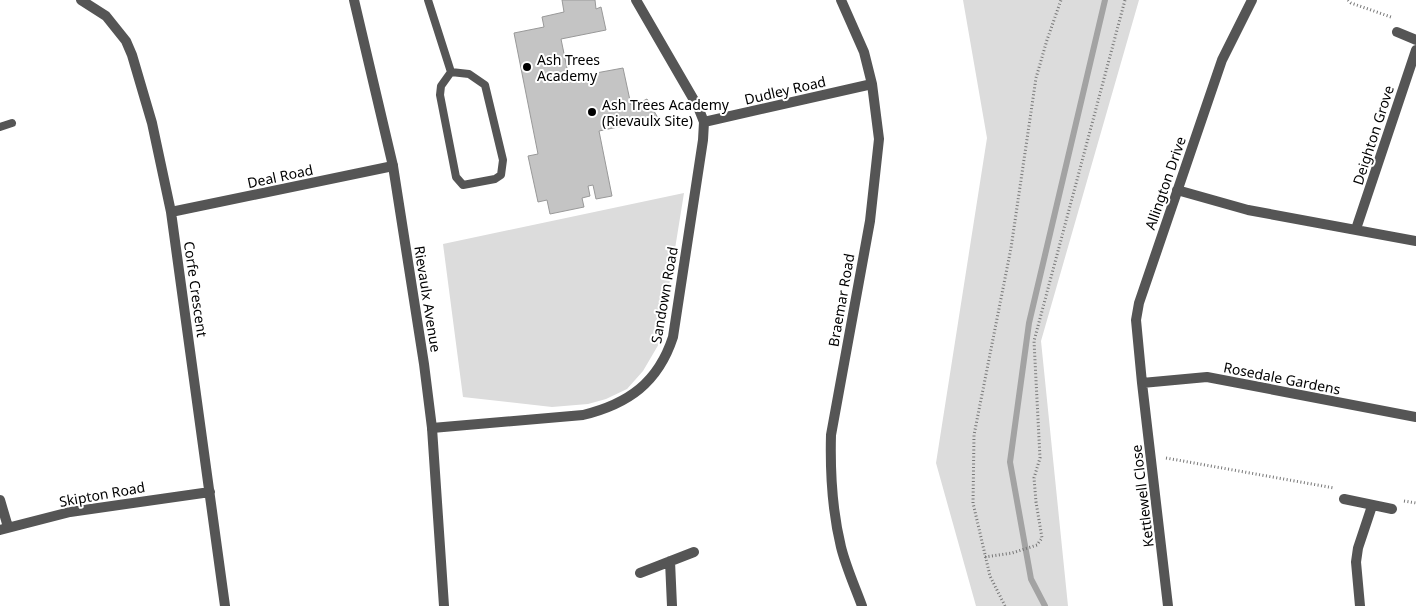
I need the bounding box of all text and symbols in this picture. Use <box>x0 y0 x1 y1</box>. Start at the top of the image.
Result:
place label: Ash Trees Academy <box>537 50 600 85</box>
marker: Ash Trees Academy <box>521 61 533 73</box>
street label: Dudley Road <box>742 71 828 109</box>
street label: Deighton Grove <box>1348 83 1398 187</box>
place label: Ash Trees Academy (Rievaulx Site) <box>602 95 730 130</box>
marker: Ash Trees Academy (Rievaulx Site) <box>586 106 598 118</box>
street label: Allington Drive <box>1140 134 1190 232</box>
street label: Deal Road <box>245 160 315 192</box>
street label: Corfe Crescent <box>180 240 212 338</box>
street label: Rievaulx Avenue <box>410 244 446 354</box>
street label: Sandown Road <box>646 245 682 345</box>
street label: Braemar Road <box>823 252 859 348</box>
street label: Rosedale Gardens <box>1222 357 1342 399</box>
street label: Kettlewell Close <box>1126 444 1158 548</box>
street label: Skipton Road <box>58 477 146 511</box>

